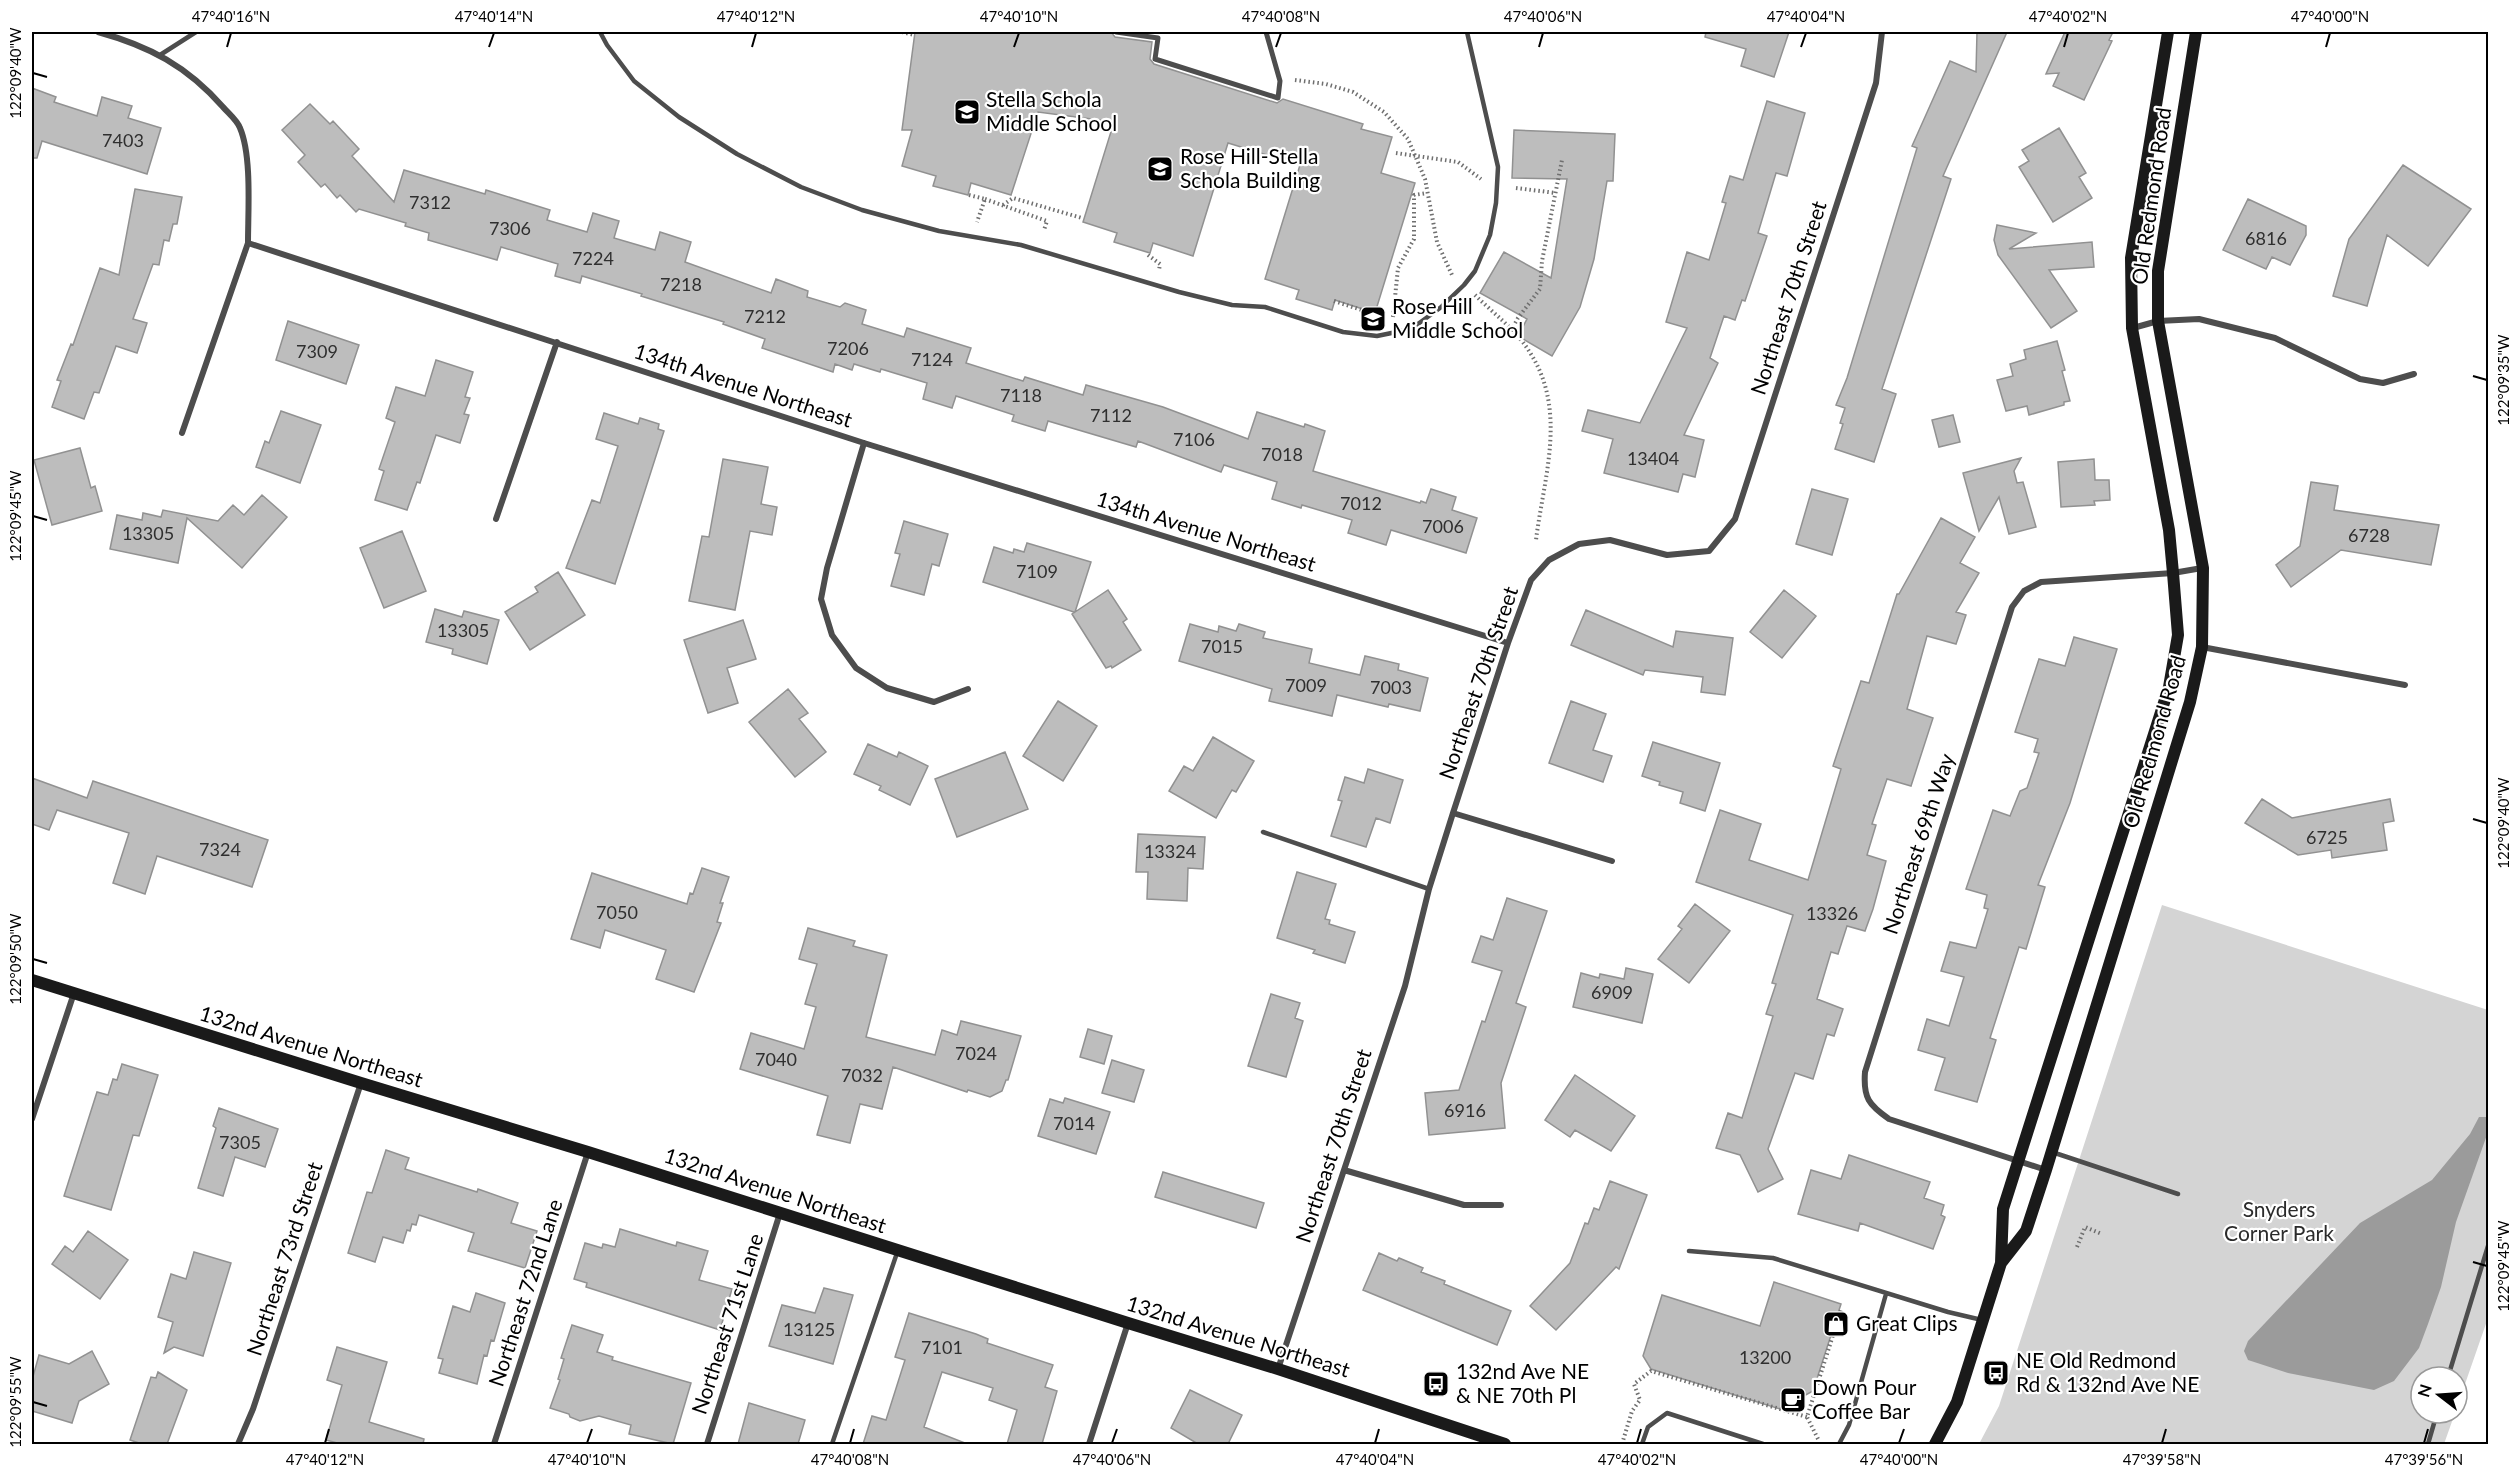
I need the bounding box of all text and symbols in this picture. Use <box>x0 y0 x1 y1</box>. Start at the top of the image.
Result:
text: 47°40'16"N <box>192 7 270 25</box>
text: 47°40'14"N <box>455 7 533 25</box>
text: 47°40'12"N <box>717 7 795 25</box>
text: 47°40'10"N <box>980 7 1058 25</box>
text: 47°40'08"N <box>1242 7 1320 25</box>
text: 47°40'06"N <box>1504 7 1582 25</box>
text: 47°40'04"N <box>1767 7 1845 25</box>
text: 47°40'02"N <box>2029 7 2107 25</box>
text: 47°40'00"N <box>2291 7 2369 25</box>
text: 122°09'40"W <box>6 27 24 119</box>
place label: Stella Schola Middle School <box>986 86 1117 135</box>
school or university icon: Stella Schola Middle School <box>952 97 982 127</box>
street label: Old Redmond Road <box>2126 106 2175 286</box>
house number: 7403 <box>102 129 144 151</box>
place label: Rose Hill-Stella Schola Building <box>1180 143 1320 192</box>
school or university icon: Rose Hill-Stella Schola Building <box>1145 154 1175 184</box>
house number: 7312 <box>409 191 451 213</box>
street label: Northeast 70th Street <box>1744 197 1831 398</box>
house number: 7306 <box>489 217 531 239</box>
house number: 6816 <box>2245 227 2287 249</box>
house number: 7224 <box>572 247 614 269</box>
house number: 7218 <box>660 273 702 295</box>
place label: Rose Hill Middle School <box>1392 293 1523 342</box>
school or university icon: Rose Hill Middle School <box>1358 304 1388 334</box>
house number: 7212 <box>744 305 786 327</box>
text: 122°09'35"W <box>2494 334 2512 426</box>
street label: 134th Avenue Northeast <box>631 337 856 432</box>
house number: 7206 <box>827 337 869 359</box>
house number: 7309 <box>296 340 338 362</box>
house number: 7124 <box>911 348 953 370</box>
house number: 7118 <box>1000 384 1042 406</box>
house number: 7112 <box>1090 404 1132 426</box>
house number: 7106 <box>1173 428 1215 450</box>
house number: 7018 <box>1261 443 1303 465</box>
house number: 13404 <box>1627 447 1679 469</box>
text: 122°09'45"W <box>6 470 24 562</box>
street label: 134th Avenue Northeast <box>1094 485 1320 576</box>
house number: 7012 <box>1340 492 1382 514</box>
house number: 7006 <box>1422 515 1464 537</box>
house number: 13305 <box>122 522 174 544</box>
house number: 6728 <box>2348 524 2390 546</box>
house number: 7109 <box>1016 560 1058 582</box>
street label: Northeast 70th Street <box>1433 582 1522 782</box>
house number: 13305 <box>437 619 489 641</box>
house number: 7015 <box>1201 635 1243 657</box>
street label: Old Redmond Road <box>2117 652 2190 831</box>
house number: 7009 <box>1285 674 1327 696</box>
house number: 7003 <box>1370 676 1412 698</box>
street label: Northeast 69th Way <box>1877 750 1959 937</box>
text: 122°09'40"W <box>2494 777 2512 869</box>
house number: 6725 <box>2306 826 2348 848</box>
house number: 7324 <box>199 838 241 860</box>
house number: 13324 <box>1144 840 1196 862</box>
house number: 7050 <box>596 901 638 923</box>
house number: 13326 <box>1806 902 1858 924</box>
text: 122°09'50"W <box>6 913 24 1005</box>
house number: 6909 <box>1591 981 1633 1003</box>
street label: 132nd Avenue Northeast <box>197 1000 427 1092</box>
house number: 7024 <box>955 1042 997 1064</box>
street label: Northeast 70th Street <box>1289 1045 1376 1246</box>
house number: 7040 <box>755 1048 797 1070</box>
house number: 7032 <box>841 1064 883 1086</box>
house number: 6916 <box>1444 1099 1486 1121</box>
house number: 7014 <box>1053 1112 1095 1134</box>
house number: 7305 <box>219 1131 261 1153</box>
street label: 132nd Avenue Northeast <box>661 1142 890 1237</box>
street label: Northeast 73rd Street <box>240 1158 327 1358</box>
street label: Northeast 72nd Lane <box>483 1196 567 1389</box>
park label: Snyders Corner Park <box>2224 1196 2334 1245</box>
text: 122°09'45"W <box>2494 1220 2512 1312</box>
street label: Northeast 71st Lane <box>686 1230 768 1417</box>
street label: 132nd Avenue Northeast <box>1124 1290 1354 1382</box>
shop icon: Great Clips <box>1821 1309 1851 1339</box>
place label: Great Clips <box>1856 1310 1958 1335</box>
house number: 13125 <box>783 1318 835 1340</box>
house number: 7101 <box>921 1336 963 1358</box>
house number: 13200 <box>1739 1346 1791 1368</box>
place label: NE Old Redmond Rd & 132nd Ave NE <box>2016 1347 2199 1396</box>
text: 122°09'55"W <box>6 1356 24 1448</box>
place label: 132nd Ave NE & NE 70th Pl <box>1456 1358 1589 1407</box>
bus stop icon: NE Old Redmond Rd & 132nd Ave NE <box>1981 1358 2011 1388</box>
north arrow <box>2409 1365 2469 1425</box>
bus stop icon: 132nd Ave NE & NE 70th Pl <box>1421 1369 1451 1399</box>
place label: Down Pour Coffee Bar <box>1812 1374 1917 1423</box>
text: N <box>2413 1382 2435 1399</box>
cafe icon: Down Pour Coffee Bar <box>1778 1385 1808 1415</box>
text: 47°40'12"N <box>286 1450 364 1468</box>
text: 47°40'10"N <box>548 1450 626 1468</box>
text: 47°40'08"N <box>811 1450 889 1468</box>
text: 47°40'06"N <box>1073 1450 1151 1468</box>
text: 47°40'04"N <box>1336 1450 1414 1468</box>
text: 47°40'02"N <box>1598 1450 1676 1468</box>
text: 47°40'00"N <box>1860 1450 1938 1468</box>
text: 47°39'58"N <box>2123 1450 2201 1468</box>
text: 47°39'56"N <box>2385 1450 2463 1468</box>

